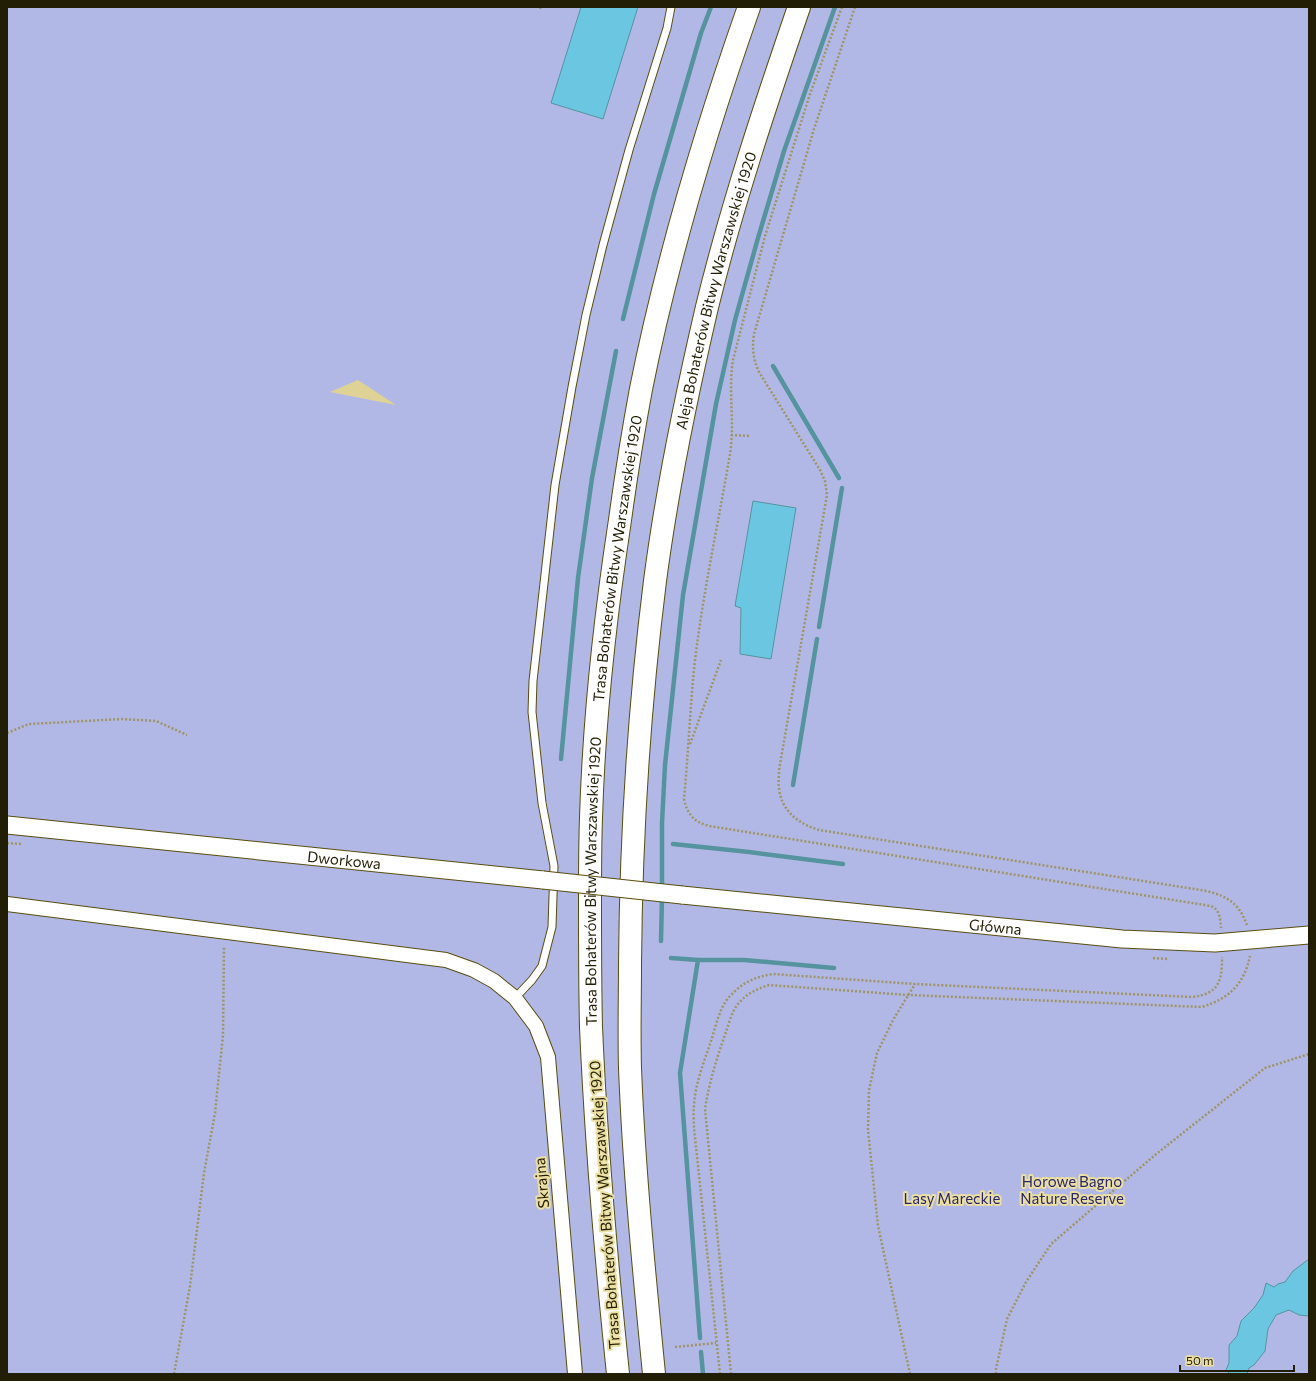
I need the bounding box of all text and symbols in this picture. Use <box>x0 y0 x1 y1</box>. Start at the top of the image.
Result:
street label: Aleja Bohaterów Bitwy Warszawskiej 1920 <box>672 149 759 431</box>
street label: Trasa Bohaterów Bitwy Warszawskiej 1920 <box>589 414 645 703</box>
street label: Trasa Bohaterów Bitwy Warszawskiej 1920 <box>581 736 604 1026</box>
street label: Dworkowa <box>307 847 382 872</box>
street label: Główna <box>968 915 1023 938</box>
street label: Trasa Bohaterów Bitwy Warszawskiej 1920 <box>585 1060 623 1350</box>
street label: Skrajna <box>530 1157 552 1209</box>
park label: Horowe Bagno Nature Reserve <box>1020 1172 1124 1207</box>
park label: Lasy Mareckie <box>904 1189 1000 1207</box>
scale bar <box>1180 1347 1294 1373</box>
text: 50 m <box>1186 1353 1214 1367</box>

